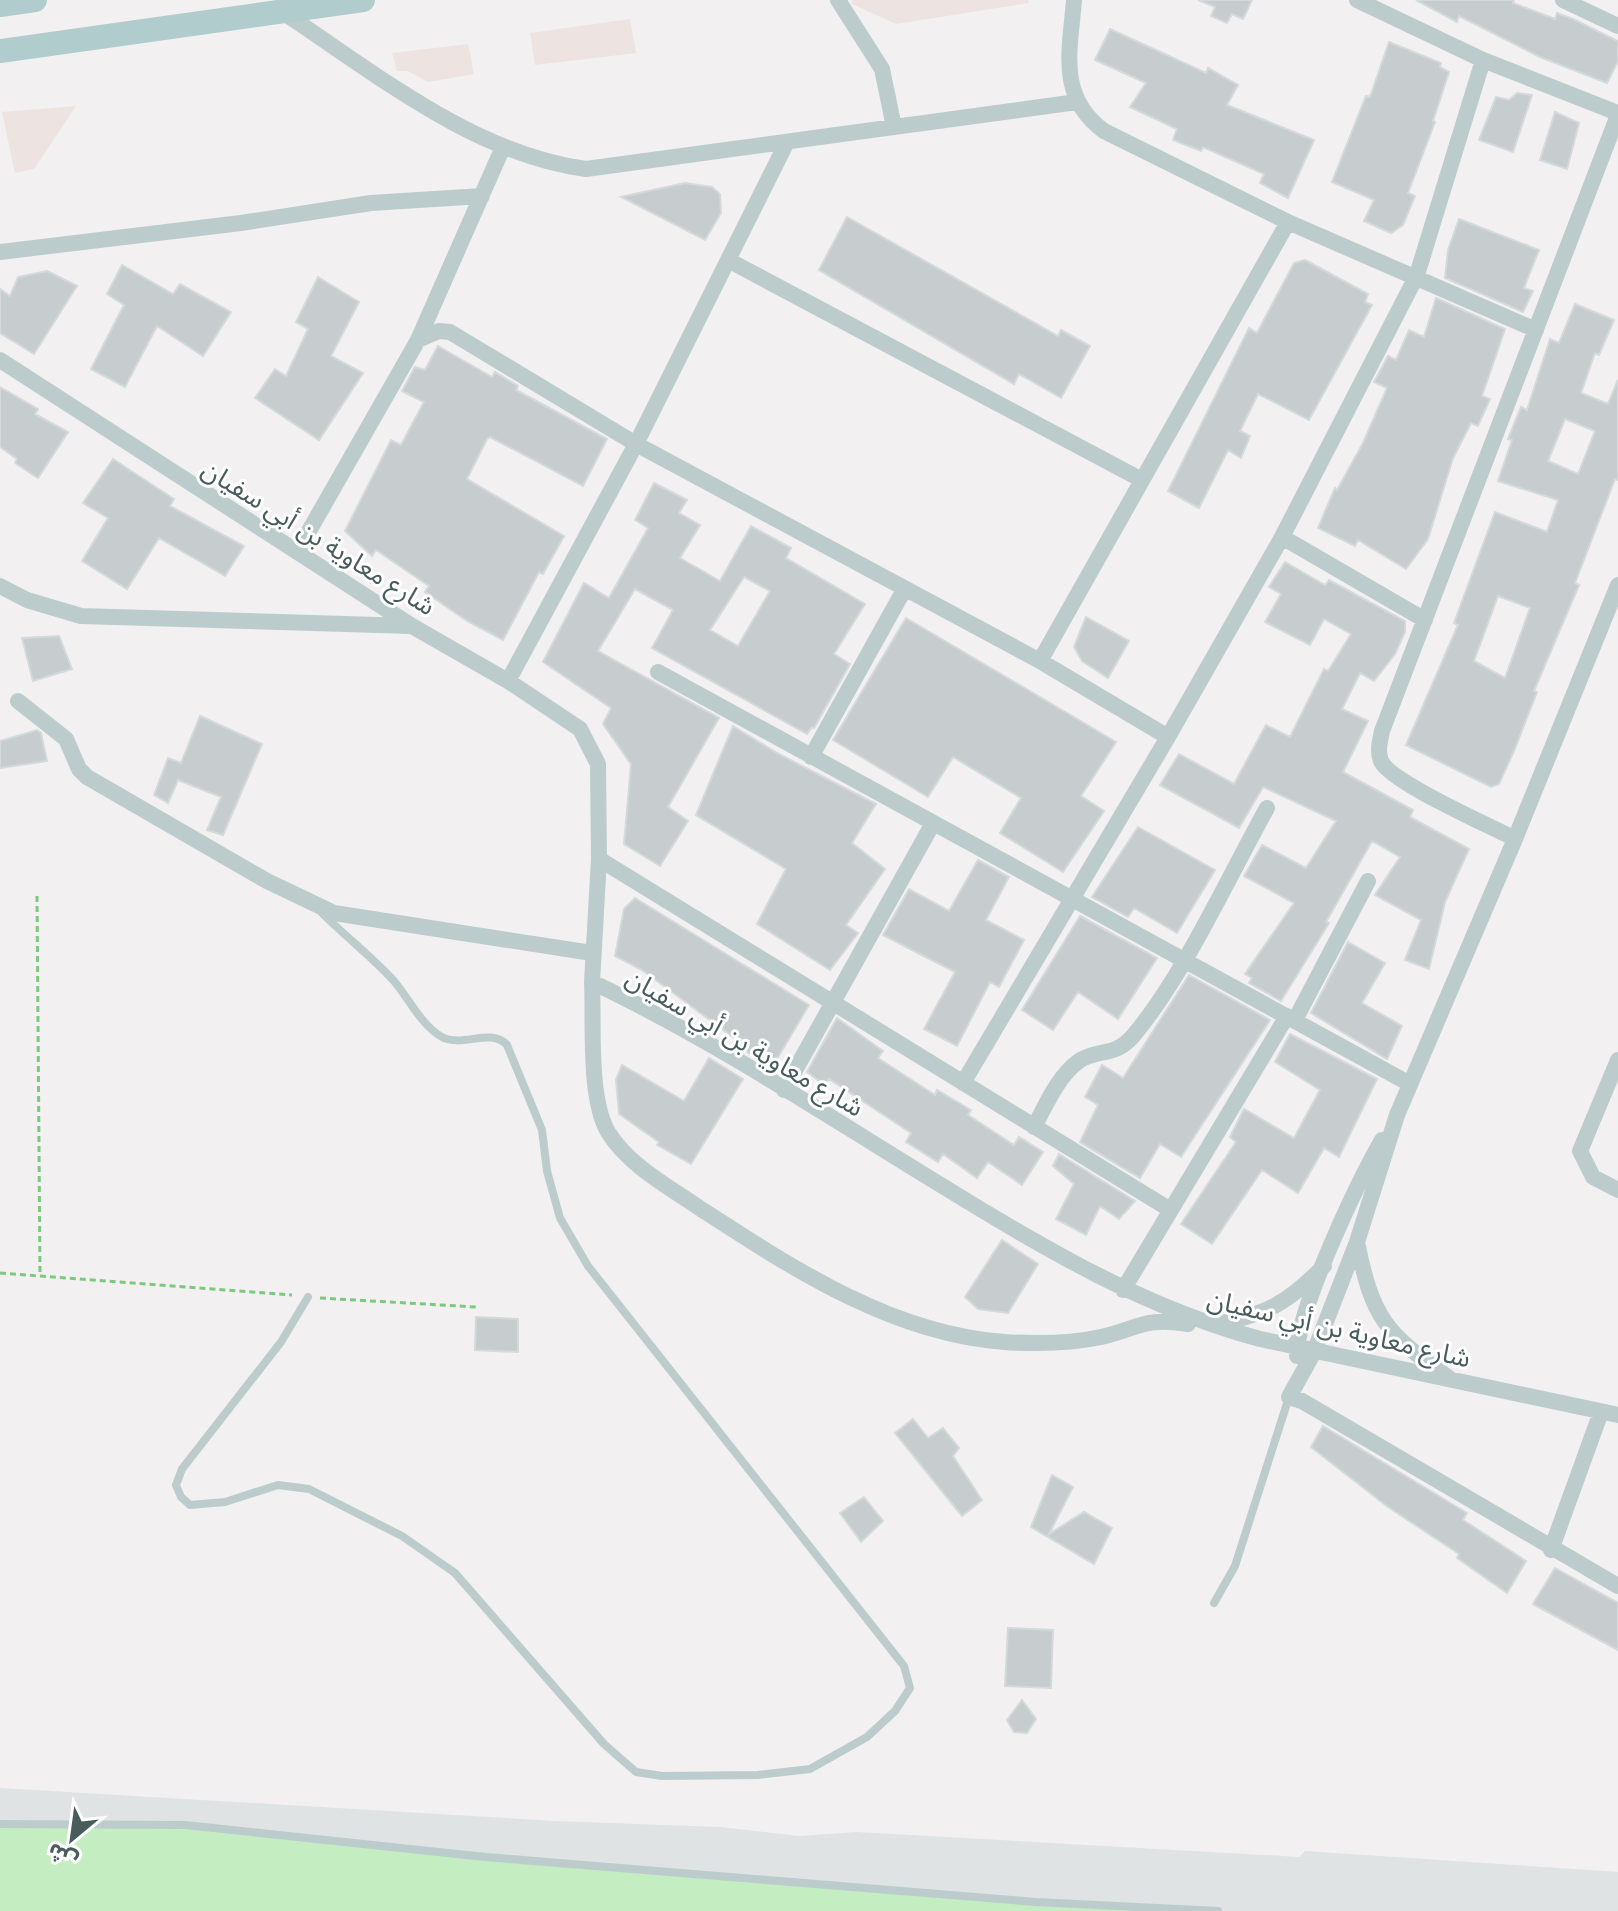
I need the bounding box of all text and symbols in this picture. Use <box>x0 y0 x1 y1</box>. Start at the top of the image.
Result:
street label: شارع معاوية بن أبي سفيان <box>194 452 442 626</box>
street label: شارع معاوية بن أبي سفيان <box>618 961 869 1127</box>
street label: شارع معاوية بن أبي سفيان <box>1203 1282 1474 1378</box>
north arrow <box>32 1799 112 1879</box>
text: ش <box>43 1838 82 1875</box>

